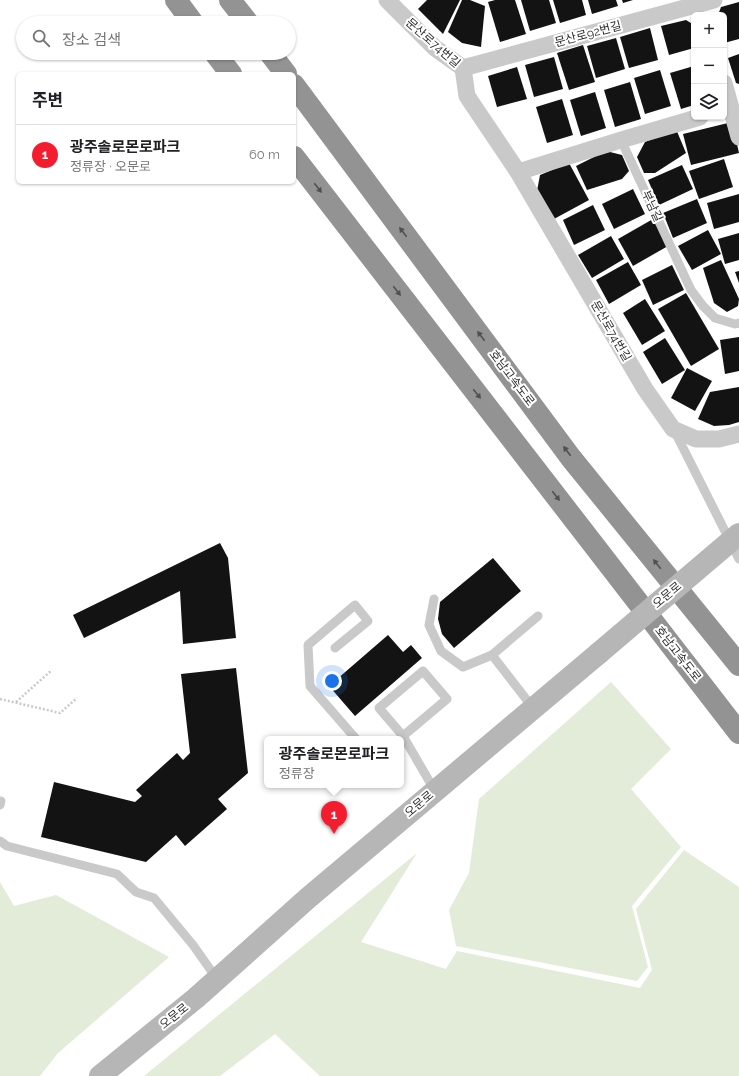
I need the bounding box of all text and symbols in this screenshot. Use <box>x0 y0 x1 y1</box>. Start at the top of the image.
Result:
map controls <box>691 12 727 120</box>
button: + <box>691 12 727 48</box>
search box <box>16 16 296 60</box>
street label: 문산로74번길 <box>403 16 463 70</box>
street label: 문산로92번길 <box>553 18 623 50</box>
icon: search <box>30 27 52 49</box>
text: 장소 검색 <box>62 31 121 49</box>
button: − <box>691 48 727 84</box>
button: layers <box>691 84 727 120</box>
text: 주변 <box>32 90 63 110</box>
text: 광주솔로몬로파크 <box>70 138 180 156</box>
text: 1 <box>42 147 48 162</box>
text: 60 m <box>249 147 280 162</box>
text: 정류장 · 오문로 <box>70 159 151 174</box>
one-way arrow <box>314 182 322 193</box>
street label: 부남길 <box>639 188 665 224</box>
one-way arrow <box>399 226 407 237</box>
one-way arrow <box>393 285 402 296</box>
street label: 문산로74번길 <box>588 298 634 364</box>
one-way arrow <box>477 331 485 341</box>
street label: 호남고속도로 <box>486 347 538 409</box>
one-way arrow <box>473 388 481 399</box>
one-way arrow <box>563 446 571 457</box>
one-way arrow <box>552 491 561 502</box>
one-way arrow <box>652 559 661 569</box>
street label: 오문로 <box>650 579 684 611</box>
street label: 호남고속도로 <box>652 624 704 684</box>
your location <box>322 671 342 691</box>
popup <box>264 736 404 788</box>
text: 광주솔로몬로파크 <box>279 745 389 763</box>
text: 정류장 <box>279 766 315 781</box>
street label: 오문로 <box>402 788 436 820</box>
pin: 1 <box>321 801 347 834</box>
street label: 오문로 <box>157 1000 191 1032</box>

